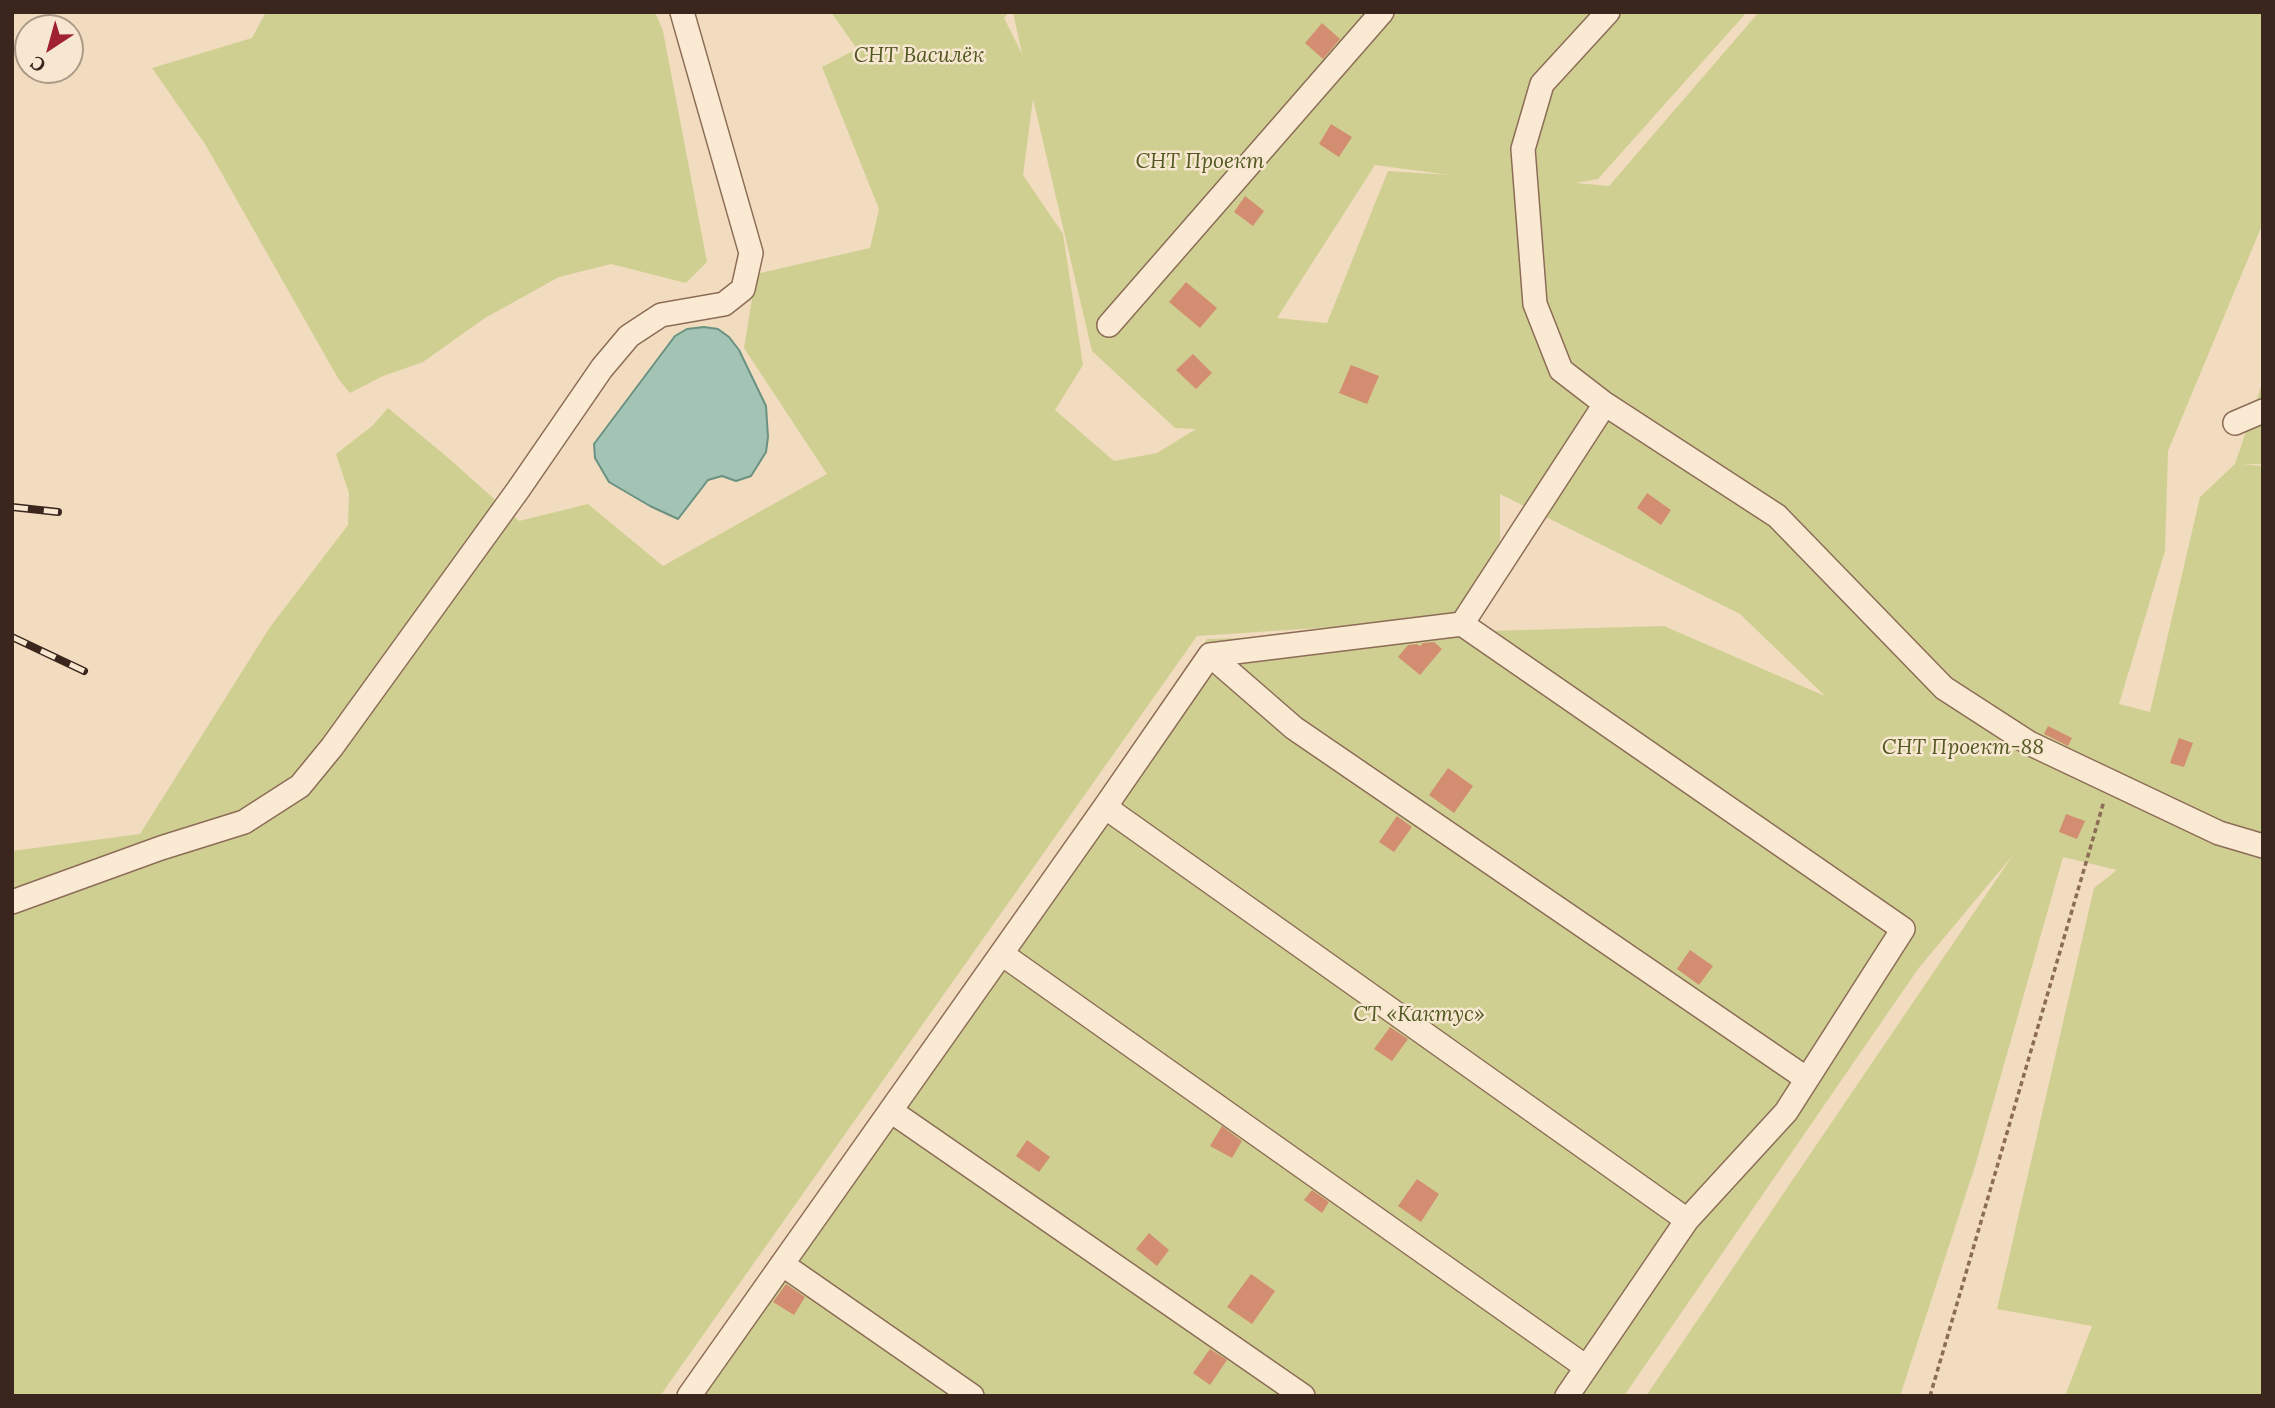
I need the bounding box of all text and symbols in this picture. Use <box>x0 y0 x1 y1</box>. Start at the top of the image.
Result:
north arrow <box>14 14 84 84</box>
park label: СНТ Василёк <box>854 43 984 69</box>
text: С <box>25 51 50 78</box>
park label: СНТ Проект <box>1136 149 1264 175</box>
park label: СНТ Проект-88 <box>1882 735 2044 761</box>
park label: СТ «Кактус» <box>1353 1002 1485 1028</box>

